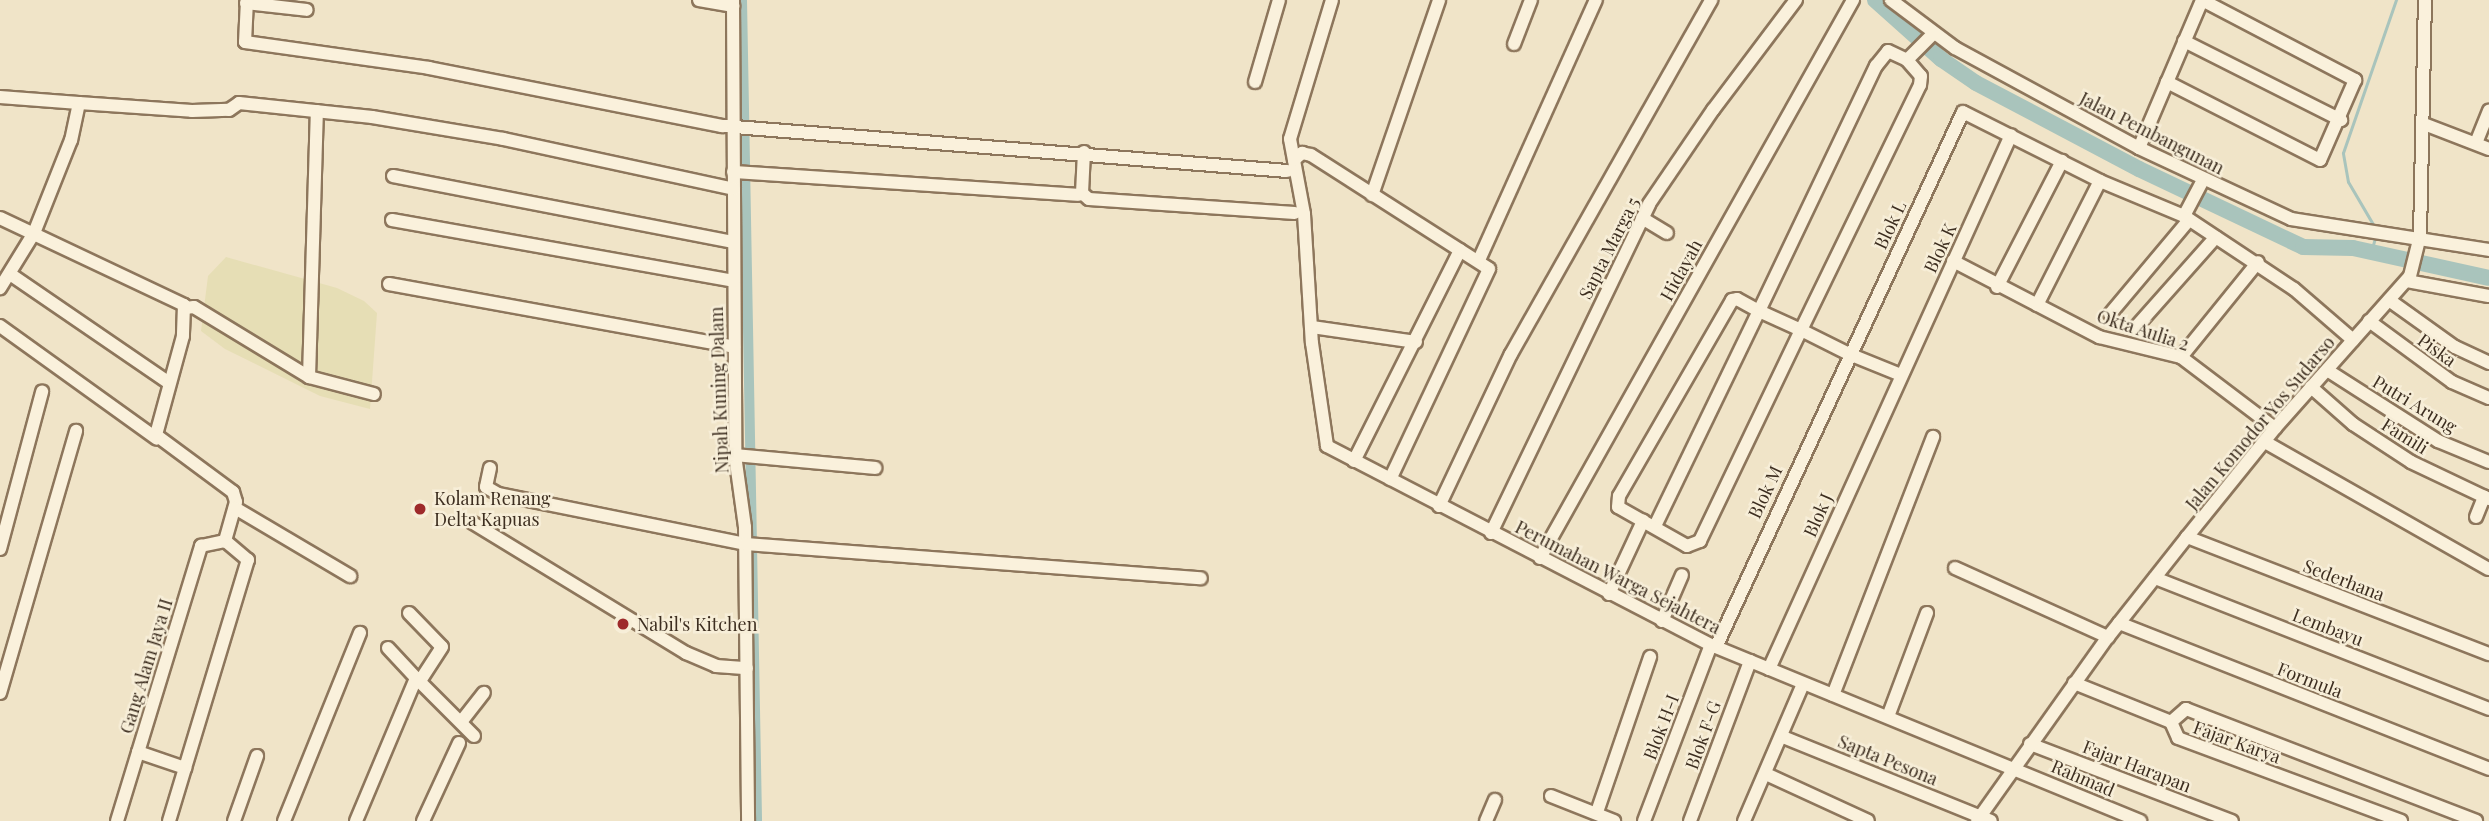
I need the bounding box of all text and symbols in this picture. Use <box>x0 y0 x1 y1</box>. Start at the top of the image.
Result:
street label: Jalan Pembangunan <box>2076 87 2228 179</box>
street label: Sapta Marga 5 <box>1574 193 1644 303</box>
street label: Blok L <box>1870 197 1910 253</box>
street label: Blok K <box>1919 220 1961 276</box>
street label: Hidayah <box>1655 236 1707 304</box>
street label: Okta Aulia 2 <box>2094 305 2192 355</box>
street label: Nipah Kuning Dalam <box>705 306 733 474</box>
street label: Piska <box>2413 329 2461 371</box>
street label: Jalan Komodor Yos Sudarso <box>2181 331 2339 515</box>
street label: Putri Arung <box>2369 370 2461 438</box>
street label: Famili <box>2378 413 2432 459</box>
street label: Blok M <box>1743 462 1787 522</box>
place label: Kolam Renang Delta Kapuas <box>434 488 551 530</box>
street label: Blok J <box>1799 490 1837 540</box>
marker: Kolam Renang Delta Kapuas <box>412 501 428 517</box>
street label: Perumahan Warga Sejahtera <box>1511 516 1725 638</box>
street label: Sederhana <box>2300 555 2388 605</box>
street label: Gang Alam Jaya II <box>115 595 177 737</box>
street label: Lembayu <box>2289 604 2367 650</box>
place label: Nabil's Kitchen <box>637 613 757 635</box>
marker: Nabil's Kitchen <box>615 616 631 632</box>
street label: Formula <box>2274 658 2346 702</box>
street label: Blok H-I <box>1639 691 1683 763</box>
street label: Blok F-G <box>1681 698 1725 772</box>
street label: Fajar Karya <box>2190 716 2284 768</box>
street label: Sapta Pesona <box>1835 730 1941 790</box>
street label: Fajar Harapan <box>2080 735 2194 797</box>
street label: Rahmad <box>2048 755 2118 801</box>

